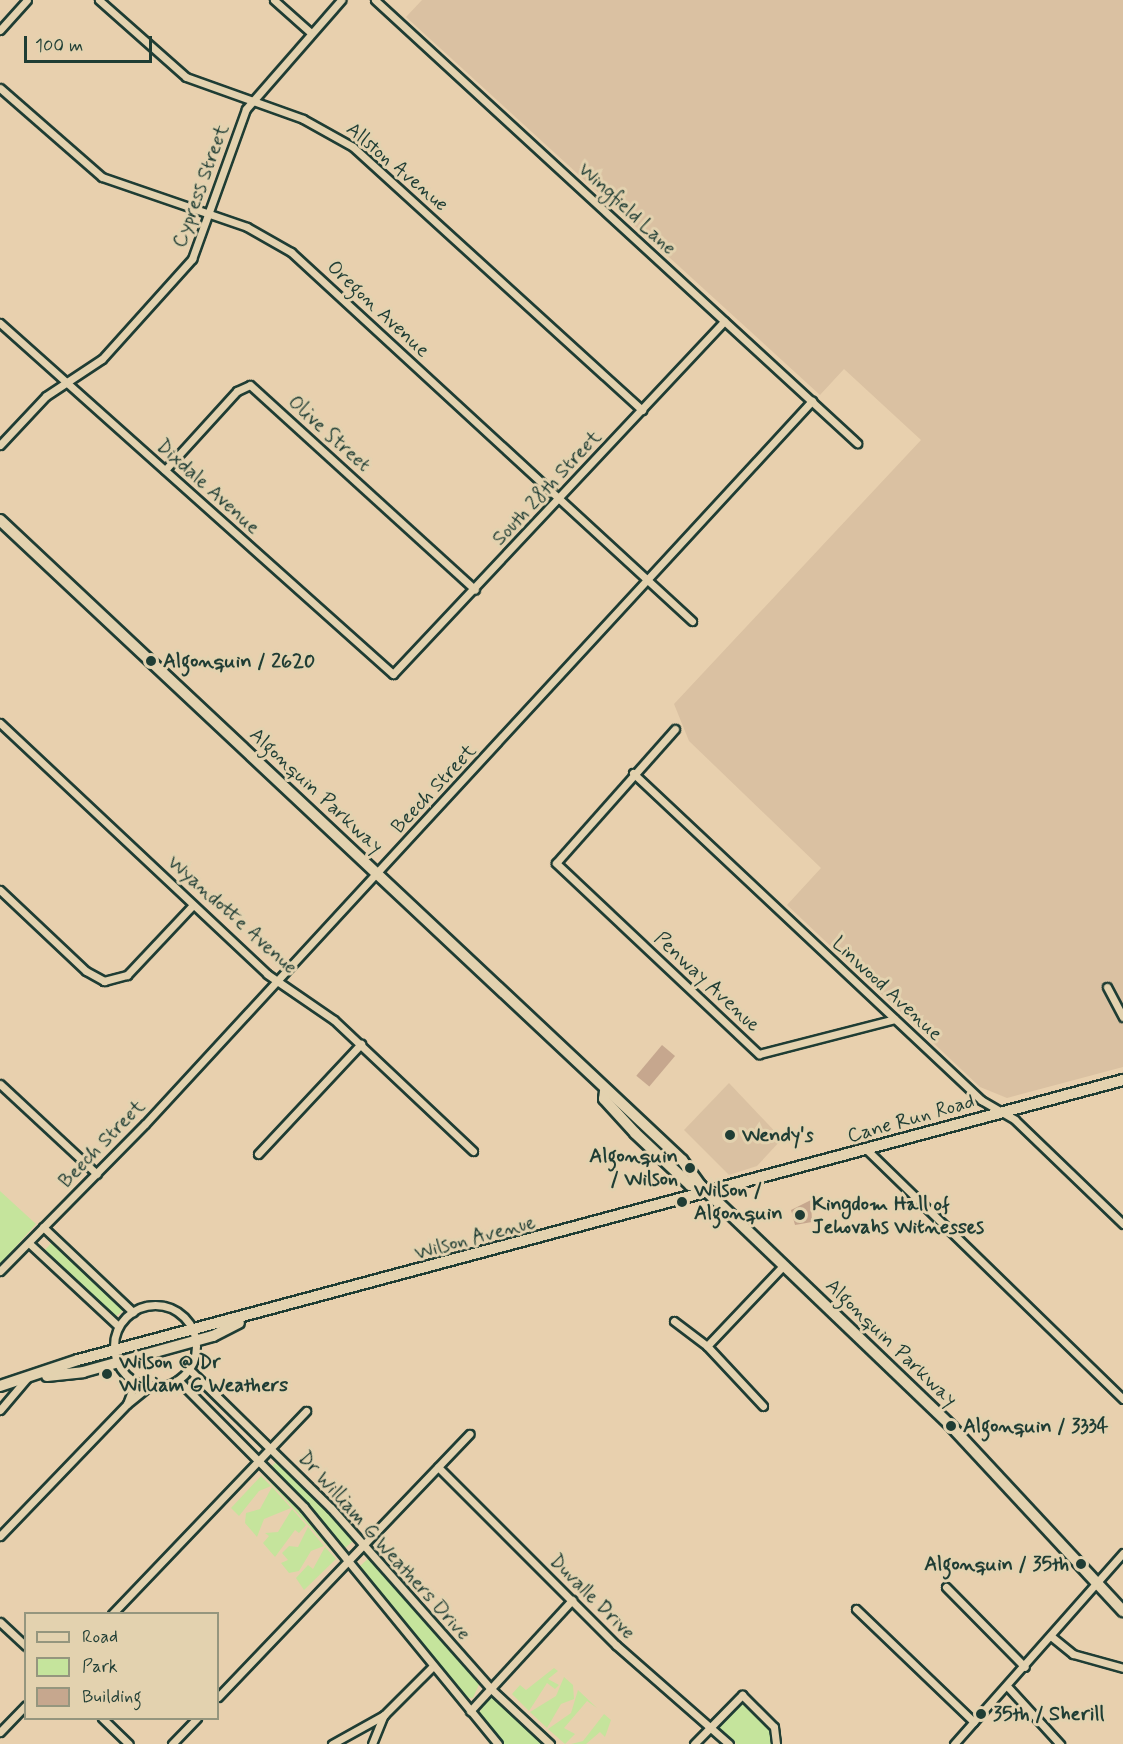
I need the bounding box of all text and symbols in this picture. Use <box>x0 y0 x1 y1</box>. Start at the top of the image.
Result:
scale bar <box>27 24 154 62</box>
text: 100 m <box>35 34 83 58</box>
street label: Allston Avenue <box>342 118 452 216</box>
street label: Cypress Street <box>168 121 234 251</box>
street label: Wingfield Lane <box>573 157 681 261</box>
street label: Oregon Avenue <box>322 255 434 363</box>
street label: Olive Street <box>281 389 377 479</box>
street label: South 28th Street <box>487 425 607 551</box>
street label: Dixdale Avenue <box>151 434 265 540</box>
place label: Algonquin / 2620 <box>163 649 315 673</box>
marker: Algonquin / 2620 <box>144 654 158 668</box>
street label: Algonquin Parkway <box>247 725 385 857</box>
street label: Beech Street <box>386 739 482 839</box>
street label: Wyandotte Avenue <box>161 850 303 980</box>
street label: Penway Avenue <box>650 927 764 1037</box>
street label: Linwood Avenue <box>829 934 945 1044</box>
street label: Cane Run Road <box>846 1090 976 1148</box>
street label: Beech Street <box>54 1095 150 1193</box>
place label: Wendy's <box>742 1123 813 1147</box>
marker: Wendy's <box>723 1128 737 1142</box>
place label: Algonquin / Wilson <box>589 1144 678 1191</box>
marker: Algonquin / Wilson <box>683 1161 697 1175</box>
place label: Wilson / Algonquin <box>694 1178 783 1225</box>
place label: Kingdom Hall of Jehovahs Witnesses <box>812 1192 984 1239</box>
marker: Wilson / Algonquin <box>675 1195 689 1209</box>
marker: Kingdom Hall of Jehovahs Witnesses <box>793 1208 807 1222</box>
street label: Wilson Avenue <box>413 1211 537 1265</box>
street label: Algonquin Parkway <box>822 1276 960 1410</box>
place label: Wilson @ Dr William G Weathers <box>119 1350 289 1397</box>
marker: Wilson @ Dr William G Weathers <box>100 1367 114 1381</box>
place label: Algonquin / 3334 <box>963 1414 1108 1438</box>
marker: Algonquin / 3334 <box>944 1419 958 1433</box>
street label: Dr William G Weathers Drive <box>292 1446 476 1646</box>
street label: Duvalle Drive <box>545 1550 639 1644</box>
place label: Algonquin / 35th <box>924 1552 1069 1576</box>
marker: Algonquin / 35th <box>1074 1557 1088 1571</box>
legend <box>24 1612 219 1720</box>
text: Road <box>82 1625 118 1649</box>
text: Park <box>82 1655 118 1679</box>
text: Building <box>82 1685 142 1709</box>
place label: 35th / Sherill <box>993 1702 1104 1726</box>
marker: 35th / Sherill <box>974 1707 988 1721</box>

